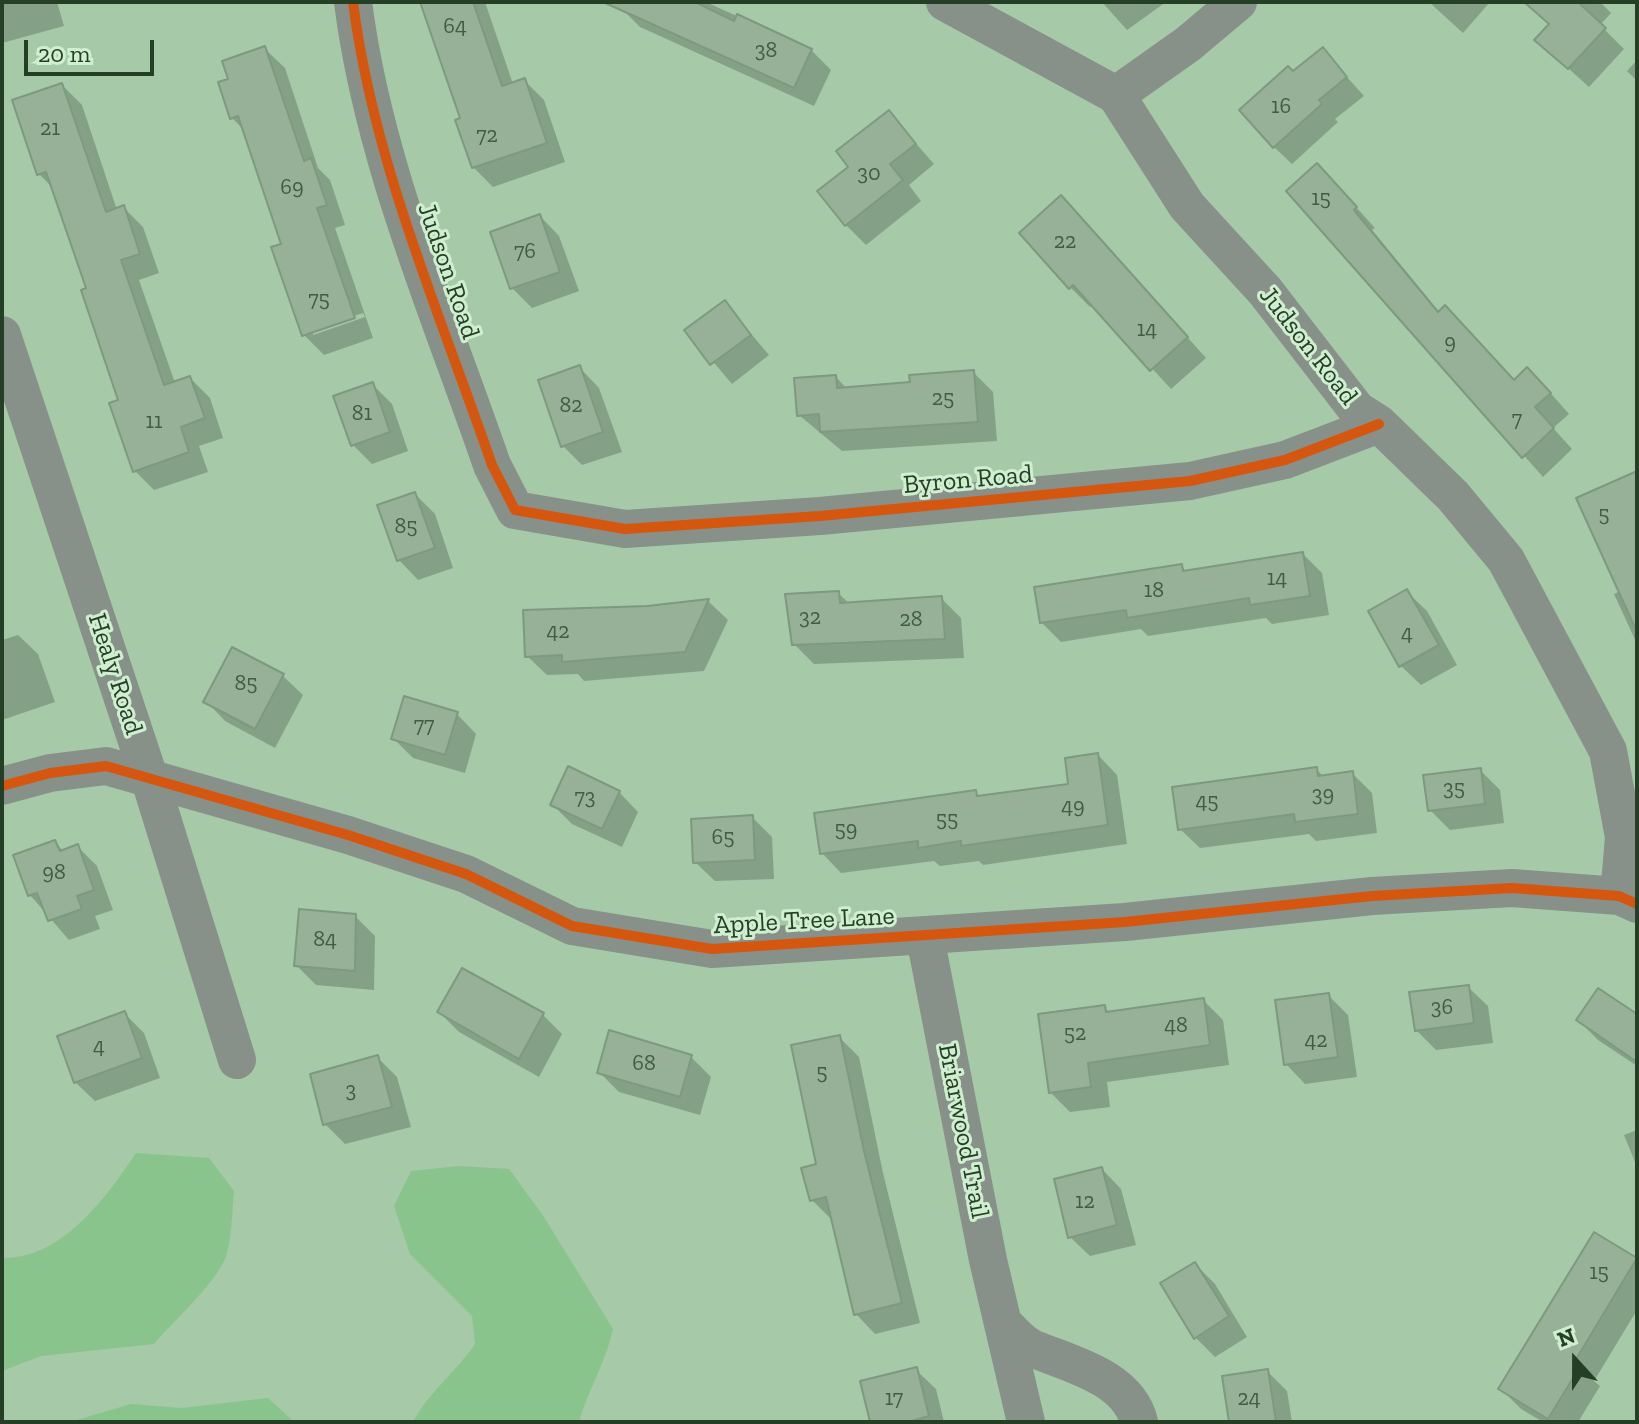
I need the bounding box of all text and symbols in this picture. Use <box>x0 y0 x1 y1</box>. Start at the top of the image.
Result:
house number: 64 <box>443 14 467 40</box>
scale bar <box>28 24 158 74</box>
house number: 38 <box>755 38 777 64</box>
text: 20 m <box>38 39 90 68</box>
house number: 16 <box>1271 94 1291 120</box>
house number: 21 <box>40 116 60 142</box>
house number: 72 <box>476 123 498 149</box>
house number: 30 <box>857 161 881 187</box>
house number: 69 <box>280 175 304 201</box>
house number: 15 <box>1311 186 1331 212</box>
street label: Judson Road <box>410 199 486 343</box>
house number: 22 <box>1054 229 1076 255</box>
house number: 76 <box>514 239 536 265</box>
street label: Judson Road <box>1252 281 1364 411</box>
house number: 75 <box>308 287 330 313</box>
house number: 14 <box>1137 317 1157 343</box>
house number: 9 <box>1444 330 1456 356</box>
house number: 25 <box>932 386 954 412</box>
house number: 82 <box>559 393 583 419</box>
house number: 81 <box>352 401 372 427</box>
house number: 7 <box>1512 407 1522 433</box>
house number: 11 <box>146 409 162 435</box>
street label: Byron Road <box>902 459 1034 501</box>
house number: 5 <box>1598 502 1610 528</box>
house number: 85 <box>394 514 418 540</box>
house number: 14 <box>1267 566 1287 592</box>
house number: 18 <box>1144 578 1164 604</box>
house number: 32 <box>799 605 821 631</box>
house number: 28 <box>899 607 923 633</box>
street label: Healy Road <box>81 610 149 738</box>
house number: 42 <box>546 619 570 645</box>
house number: 4 <box>1401 621 1413 647</box>
house number: 85 <box>234 671 258 697</box>
house number: 77 <box>414 713 434 739</box>
house number: 35 <box>1443 776 1465 802</box>
house number: 39 <box>1312 782 1334 808</box>
house number: 73 <box>574 785 596 811</box>
house number: 45 <box>1195 789 1219 815</box>
house number: 49 <box>1061 794 1085 820</box>
house number: 55 <box>936 807 958 833</box>
house number: 59 <box>835 817 857 843</box>
house number: 65 <box>712 825 734 851</box>
house number: 98 <box>42 860 66 886</box>
street label: Apple Tree Lane <box>713 901 895 941</box>
house number: 84 <box>313 927 337 953</box>
house number: 36 <box>1431 995 1453 1021</box>
house number: 48 <box>1164 1013 1188 1039</box>
house number: 52 <box>1064 1021 1086 1047</box>
house number: 42 <box>1304 1028 1328 1054</box>
house number: 4 <box>93 1034 105 1060</box>
street label: Briarwood Trail <box>931 1041 995 1221</box>
house number: 68 <box>632 1051 656 1077</box>
house number: 5 <box>816 1060 828 1086</box>
house number: 3 <box>346 1078 356 1104</box>
house number: 12 <box>1075 1189 1095 1215</box>
house number: 15 <box>1589 1260 1609 1286</box>
north arrow <box>1535 1320 1615 1400</box>
text: N <box>1554 1322 1579 1353</box>
house number: 17 <box>885 1386 903 1412</box>
house number: 24 <box>1237 1386 1261 1412</box>

